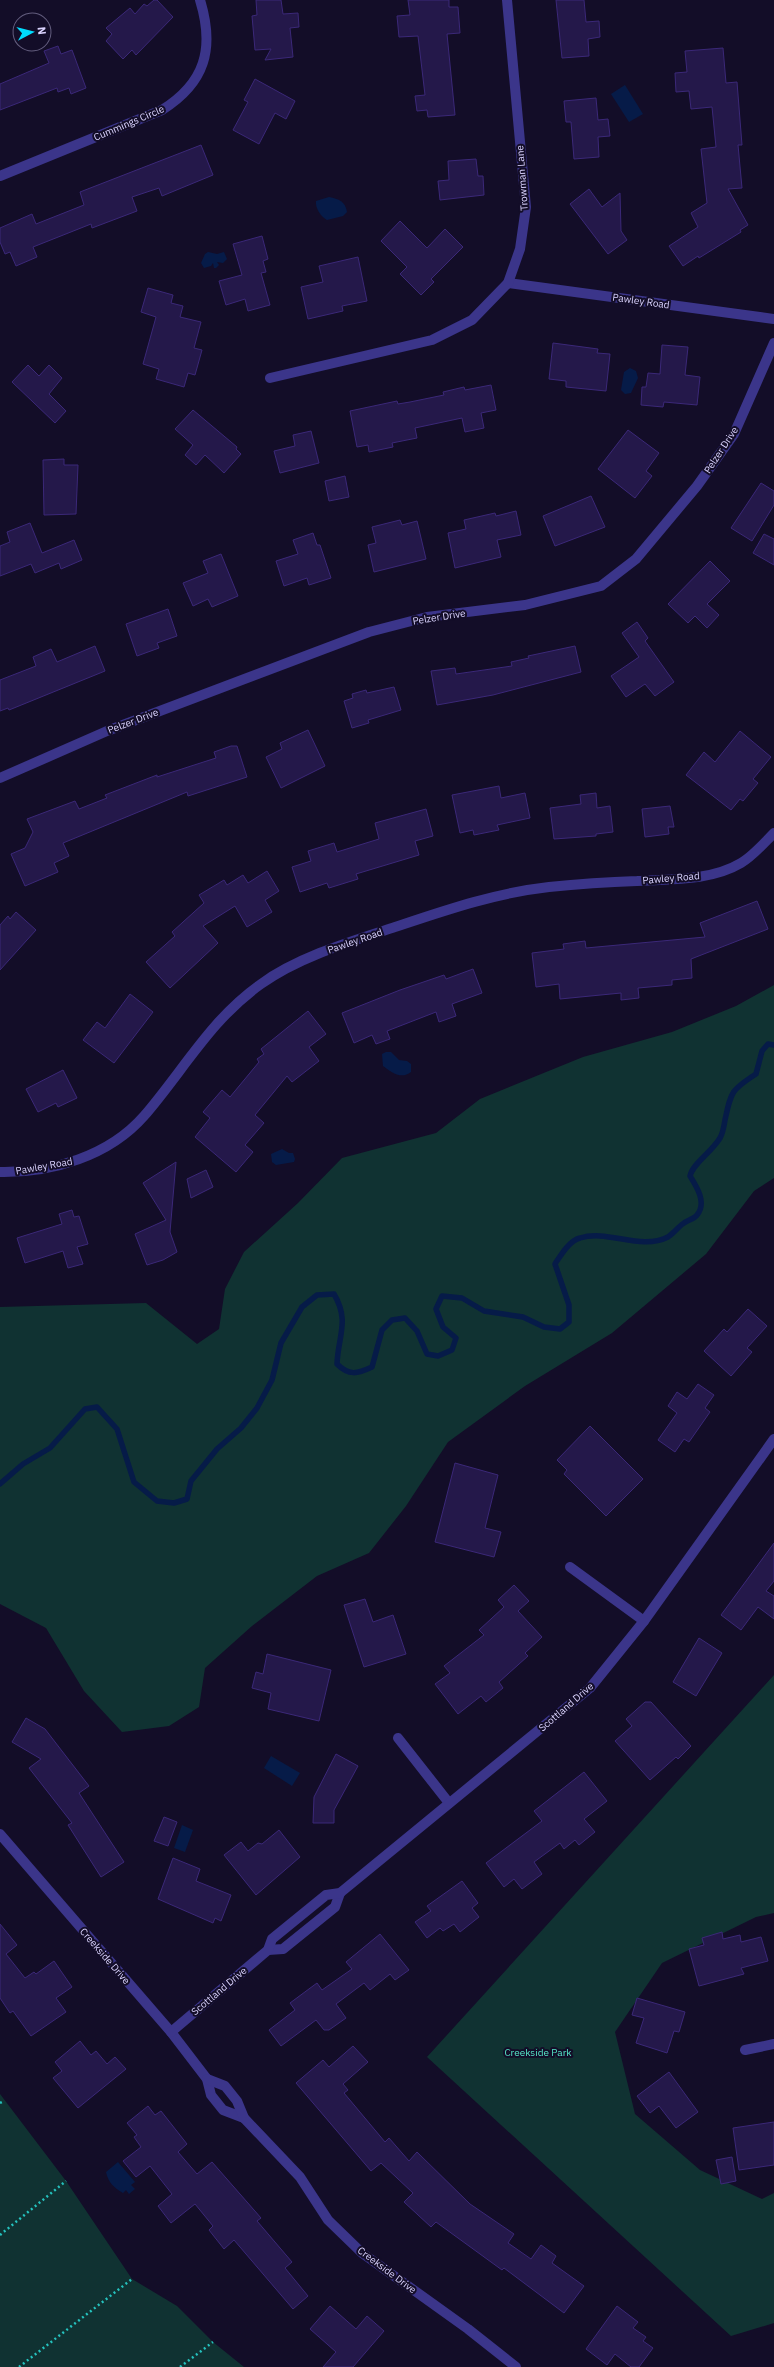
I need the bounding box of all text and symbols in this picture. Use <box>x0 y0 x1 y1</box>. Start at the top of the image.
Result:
north arrow <box>12 12 52 52</box>
text: N <box>34 26 49 36</box>
street label: Cummings Circle <box>92 102 167 144</box>
street label: Trowman Lane <box>513 144 531 211</box>
street label: Pawley Road <box>612 291 670 311</box>
street label: Pelzer Drive <box>701 424 741 476</box>
street label: Pelzer Drive <box>412 606 467 628</box>
street label: Pelzer Drive <box>106 705 161 737</box>
street label: Pawley Road <box>642 869 700 887</box>
street label: Pawley Road <box>326 926 384 956</box>
street label: Pawley Road <box>15 1155 73 1177</box>
street label: Scottland Drive <box>536 1679 596 1734</box>
street label: Creekside Drive <box>77 1925 133 1987</box>
street label: Scottland Drive <box>189 1964 250 2018</box>
park label: Creekside Park <box>504 2046 572 2059</box>
street label: Creekside Drive <box>355 2244 419 2297</box>

